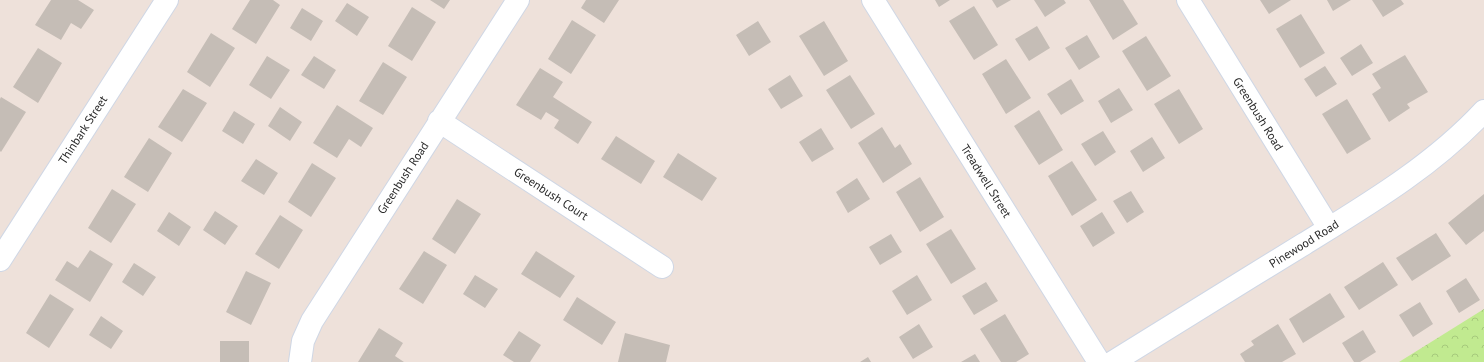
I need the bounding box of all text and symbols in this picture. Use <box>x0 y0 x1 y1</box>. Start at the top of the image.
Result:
street label: Greenbush Road <box>1230 74 1287 153</box>
street label: Thinbark Street <box>55 93 110 167</box>
street label: Greenbush Road <box>374 139 432 217</box>
street label: Treadwell Street <box>958 141 1015 220</box>
street label: Greenbush Court <box>511 164 591 223</box>
street label: Pinewood Road <box>1266 216 1341 271</box>

